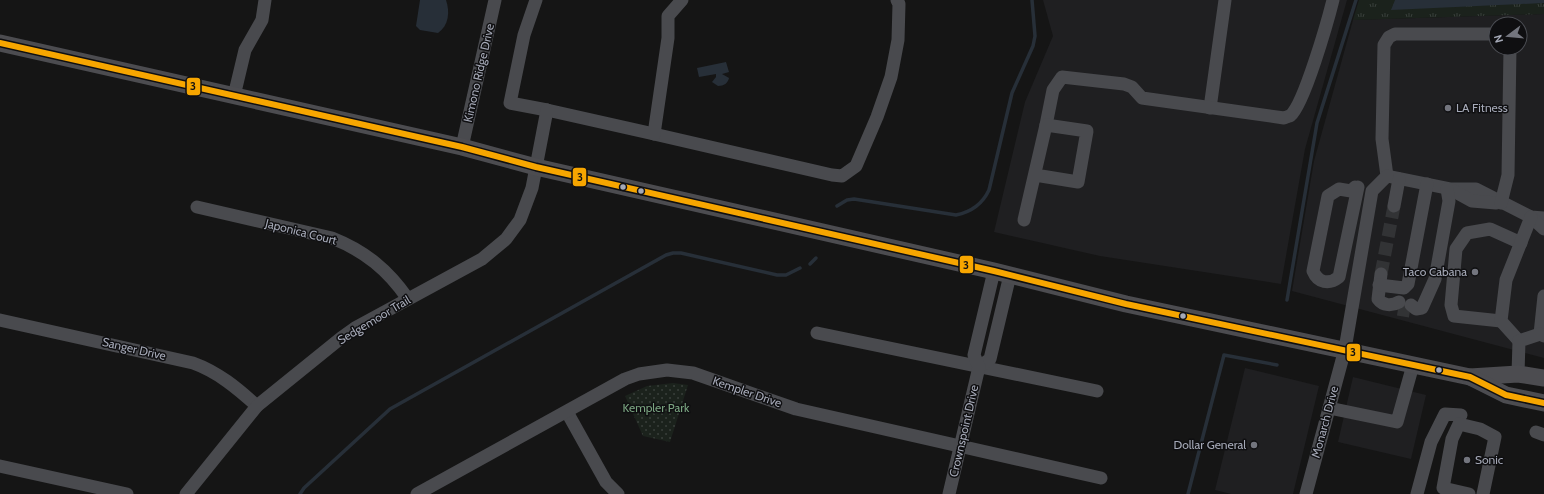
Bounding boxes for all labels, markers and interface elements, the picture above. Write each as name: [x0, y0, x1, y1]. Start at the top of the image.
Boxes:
north arrow: [1488, 16, 1528, 56]
street label: Kimono Ridge Drive: [460, 22, 497, 124]
text: N: [1491, 33, 1506, 44]
line badge: 3: [186, 77, 201, 96]
text: 3: [190, 79, 196, 93]
place label: LA Fitness: [1456, 100, 1508, 115]
marker: LA Fitness: [1443, 103, 1453, 113]
line badge: 3: [572, 167, 587, 187]
text: 3: [577, 170, 583, 184]
unlabelled marker: [618, 182, 628, 192]
unlabelled marker: [636, 186, 646, 196]
street label: Japonica Court: [263, 215, 338, 248]
line badge: 3: [959, 255, 974, 274]
text: 3: [963, 258, 969, 272]
place label: Taco Cabana: [1403, 264, 1467, 279]
marker: Taco Cabana: [1470, 267, 1480, 277]
street label: Sedgemoor Trail: [335, 292, 413, 347]
unlabelled marker: [1178, 311, 1188, 321]
street label: Sanger Drive: [101, 334, 167, 363]
line badge: 3: [1346, 343, 1361, 362]
text: 3: [1350, 345, 1356, 359]
unlabelled marker: [1434, 365, 1444, 375]
street label: Kempler Drive: [711, 373, 784, 410]
street label: Crownspoint Drive: [946, 383, 981, 478]
street label: Monarch Drive: [1308, 384, 1341, 459]
park label: Kempler Park: [623, 400, 690, 415]
place label: Dollar General: [1174, 437, 1246, 452]
marker: Dollar General: [1249, 440, 1259, 450]
place label: Sonic: [1475, 452, 1504, 467]
marker: Sonic: [1462, 455, 1472, 465]

